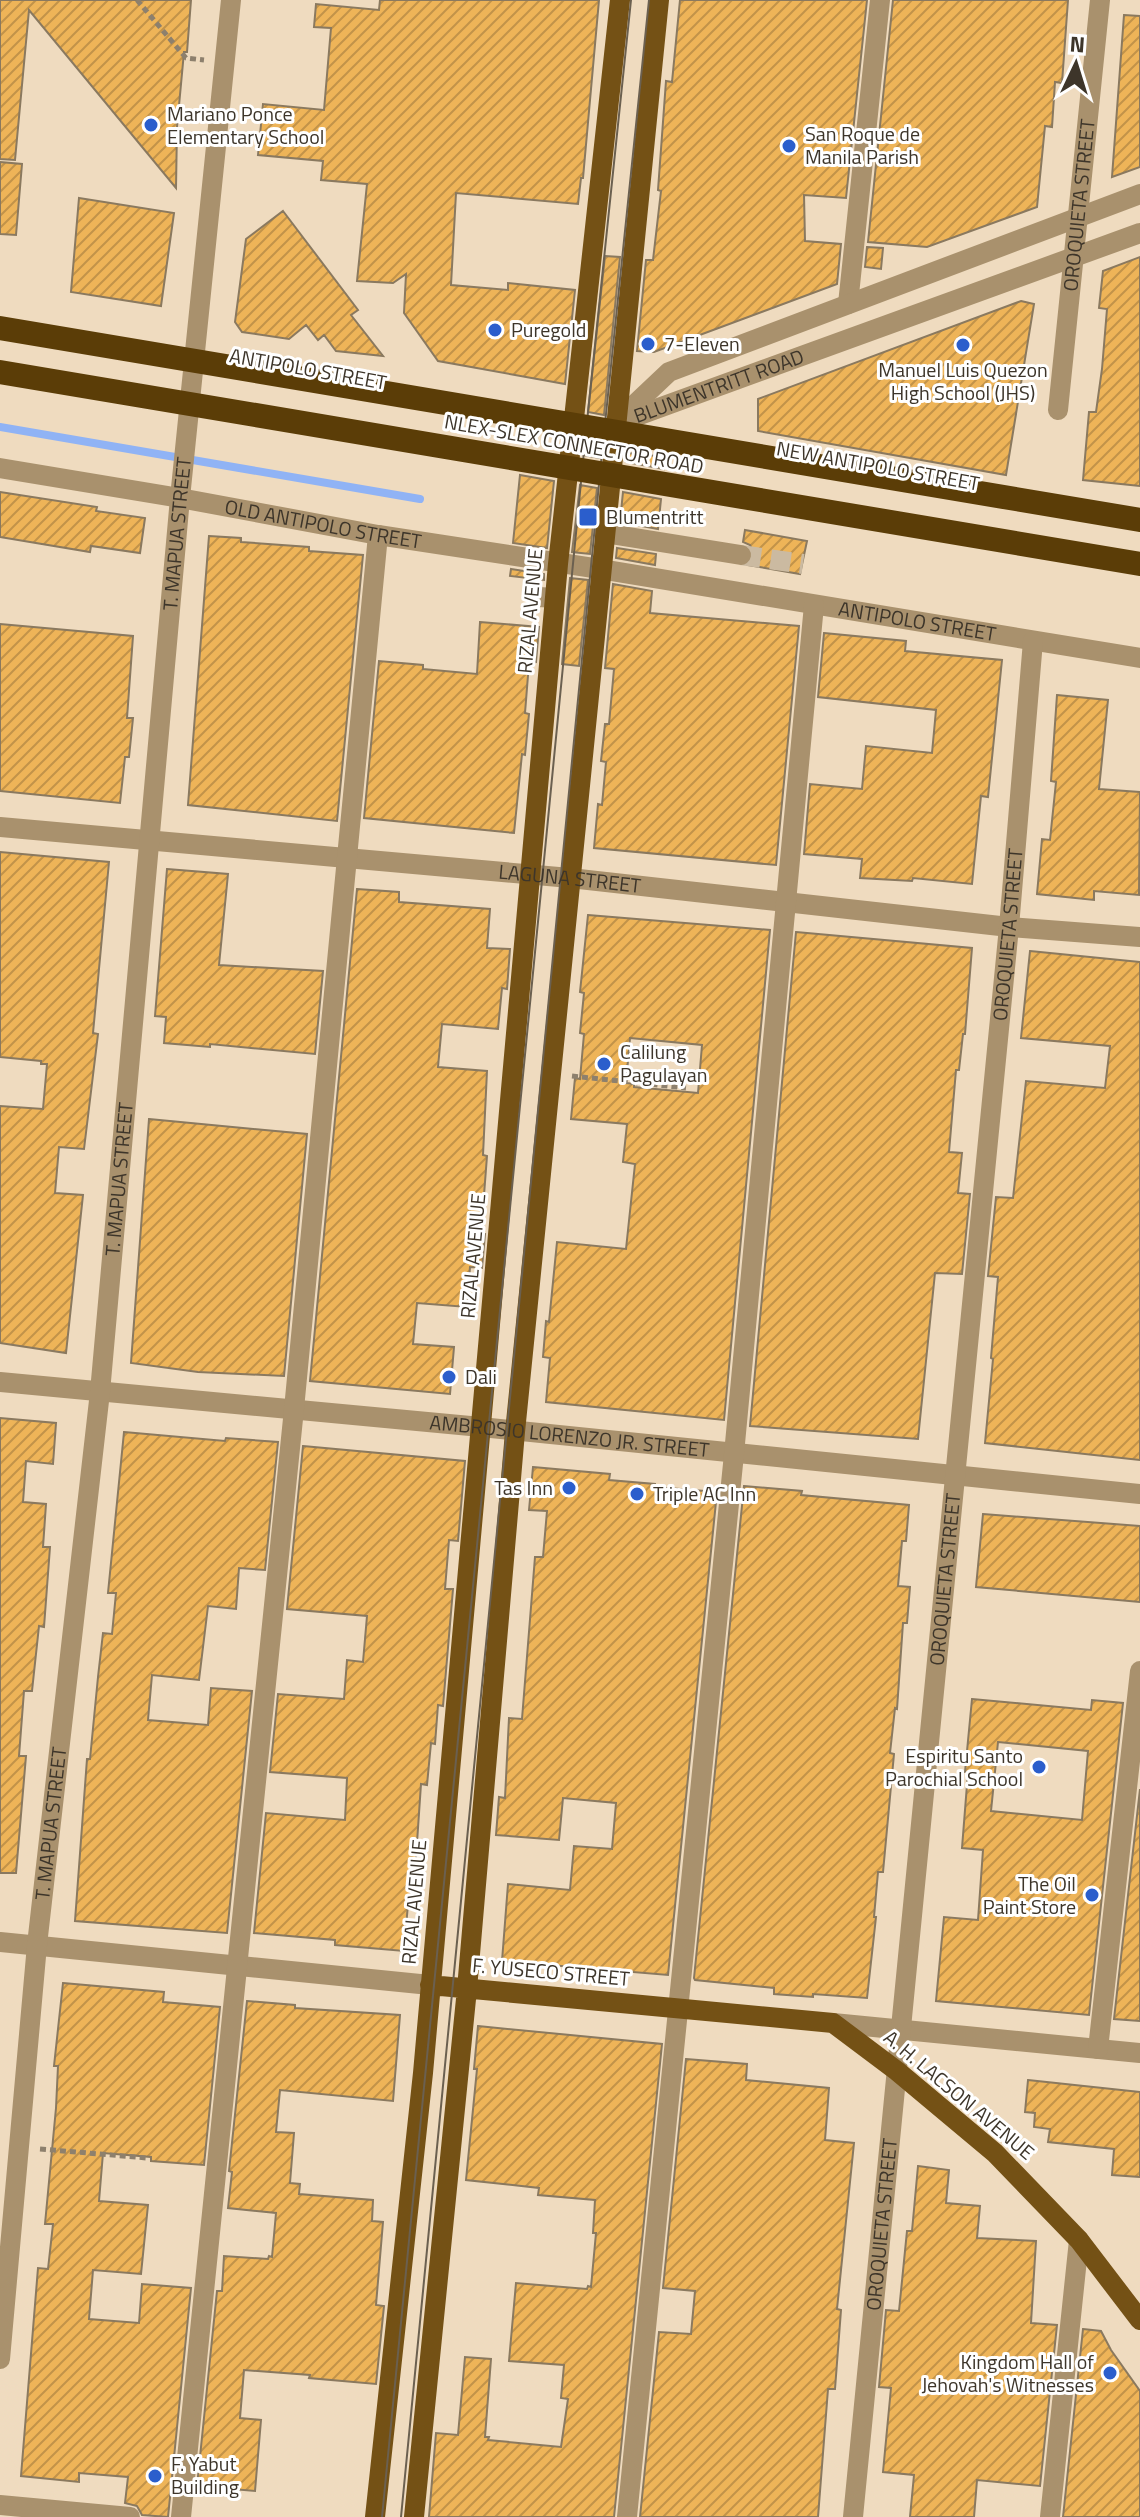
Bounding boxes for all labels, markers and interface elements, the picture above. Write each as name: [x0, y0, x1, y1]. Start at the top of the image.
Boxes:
north arrow: [1036, 24, 1116, 104]
text: N: [1069, 27, 1086, 62]
place label: Mariano Ponce Elementary School: [167, 98, 324, 152]
marker: Mariano Ponce Elementary School: [142, 116, 160, 134]
street label: OROQUIETA STREET: [1054, 117, 1103, 293]
place label: San Roque de Manila Parish: [805, 118, 920, 172]
marker: San Roque de Manila Parish: [780, 137, 798, 155]
place label: Puregold: [511, 314, 586, 345]
marker: Puregold: [486, 321, 504, 339]
place label: 7-Eleven: [664, 328, 740, 359]
marker: 7-Eleven: [639, 335, 657, 353]
marker: Manuel Luis Quezon High School (JHS): [954, 336, 972, 354]
street label: ANTIPOLO STREET: [227, 339, 390, 398]
street label: BLUMENTRITT ROAD: [629, 340, 808, 431]
place label: Manuel Luis Quezon High School (JHS): [878, 354, 1048, 408]
street label: NLEX-SLEX CONNECTOR ROAD: [442, 405, 706, 482]
street label: NEW ANTIPOLO STREET: [774, 432, 983, 499]
street label: T. MAPUA STREET: [154, 455, 199, 612]
street label: OLD ANTIPOLO STREET: [222, 491, 424, 557]
place label: Blumentritt: [606, 501, 703, 532]
marker: Blumentritt: [577, 506, 599, 528]
street label: RIZAL AVENUE: [509, 547, 550, 675]
street label: ANTIPOLO STREET: [836, 593, 999, 649]
street label: OROQUIETA STREET: [984, 847, 1031, 1022]
street label: LAGUNA STREET: [497, 856, 643, 901]
place label: Calilung Pagulayan: [620, 1036, 707, 1090]
marker: Calilung Pagulayan: [595, 1055, 613, 1073]
street label: T. MAPUA STREET: [96, 1100, 141, 1257]
street label: RIZAL AVENUE: [452, 1192, 493, 1320]
place label: Dali: [465, 1361, 497, 1392]
marker: Dali: [440, 1368, 458, 1386]
street label: AMBROSIO LORENZO JR. STREET: [428, 1406, 711, 1465]
place label: Tas Inn: [494, 1472, 553, 1503]
place label: Triple AC Inn: [653, 1478, 756, 1509]
marker: Tas Inn: [560, 1479, 578, 1497]
marker: Triple AC Inn: [628, 1485, 646, 1503]
street label: OROQUIETA STREET: [921, 1491, 968, 1667]
place label: Espiritu Santo Parochial School: [885, 1740, 1023, 1794]
street label: T. MAPUA STREET: [26, 1745, 75, 1902]
marker: Espiritu Santo Parochial School: [1030, 1758, 1048, 1776]
street label: RIZAL AVENUE: [393, 1838, 434, 1966]
place label: The Oil Paint Store: [983, 1868, 1076, 1922]
marker: The Oil Paint Store: [1083, 1886, 1101, 1904]
street label: F. YUSECO STREET: [471, 1949, 631, 1994]
street label: A. H. LACSON AVENUE: [877, 2022, 1041, 2167]
street label: OROQUIETA STREET: [857, 2136, 905, 2312]
place label: Kingdom Hall of Jehovah's Witnesses: [921, 2346, 1094, 2400]
marker: Kingdom Hall of Jehovah's Witnesses: [1101, 2364, 1119, 2382]
place label: F. Yabut Building: [171, 2448, 239, 2502]
marker: F. Yabut Building: [146, 2467, 164, 2485]

